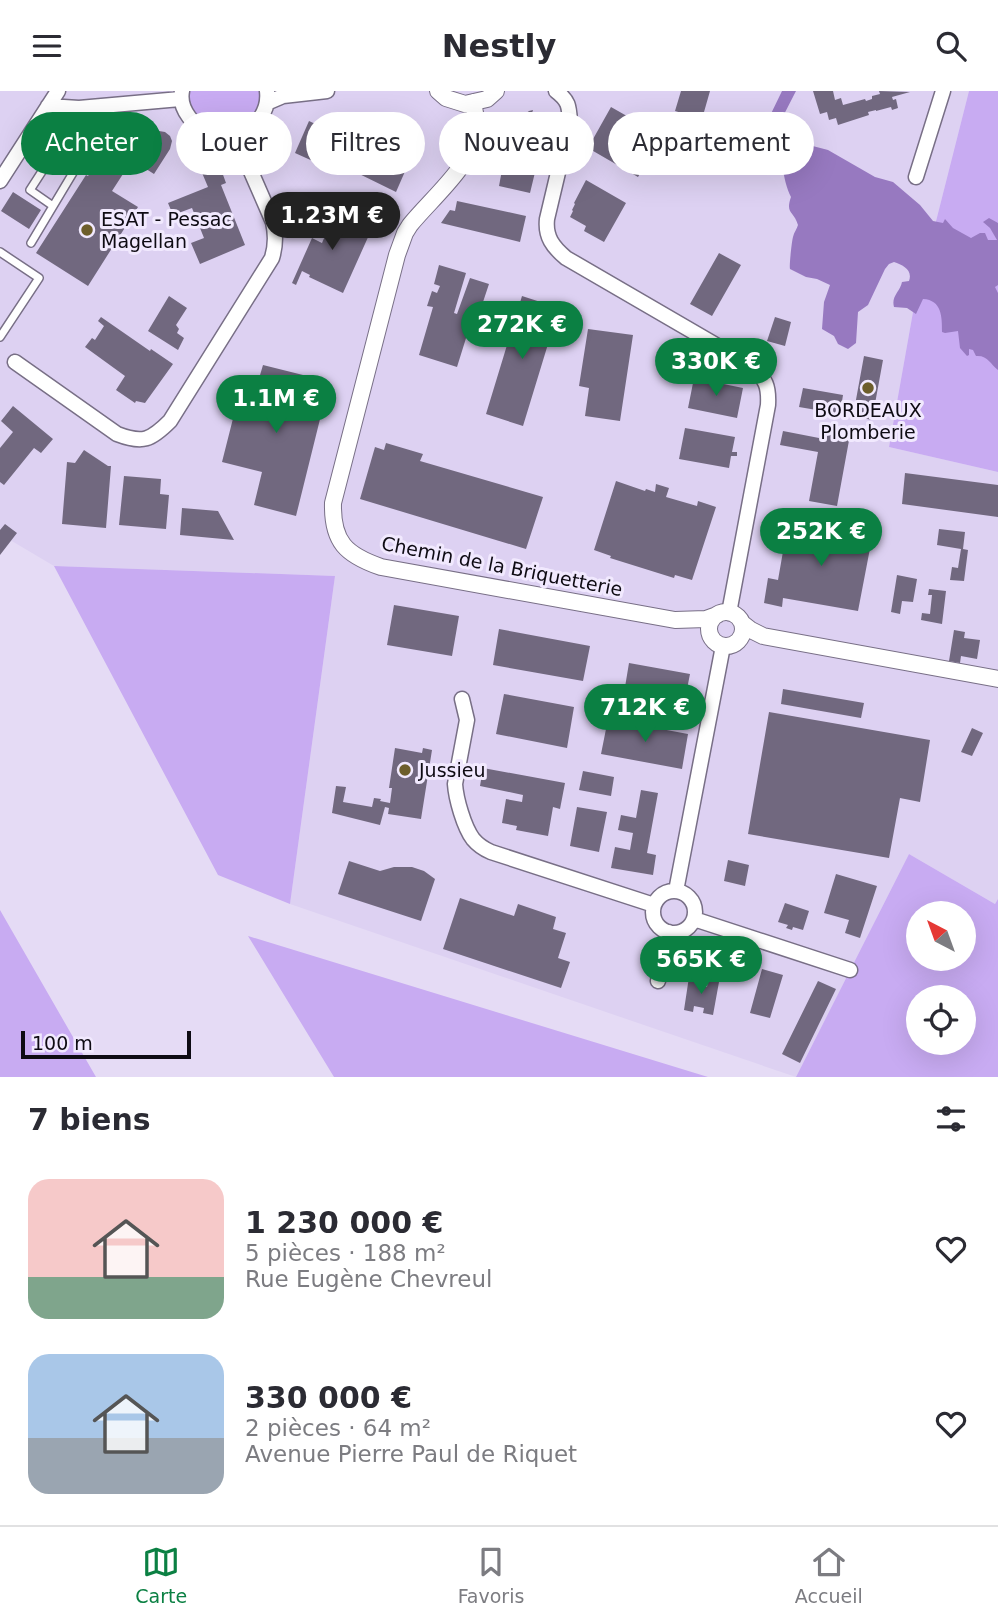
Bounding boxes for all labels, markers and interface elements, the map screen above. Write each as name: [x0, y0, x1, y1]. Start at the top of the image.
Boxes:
icon: menu: [28, 27, 66, 65]
text: Nestly: [442, 27, 556, 65]
icon: search: [932, 27, 970, 65]
chip: Acheter: [21, 112, 162, 175]
chip: Louer: [176, 112, 292, 175]
chip: Filtres: [306, 112, 425, 175]
chip: Nouveau: [439, 112, 594, 175]
chip: Appartement: [608, 112, 814, 175]
pin: 1.23M €: [267, 193, 397, 252]
text: 1.23M €: [280, 202, 384, 228]
place label: ESAT - Pessac Magellan: [101, 208, 232, 252]
marker: ESAT - Pessac Magellan: [79, 222, 95, 238]
pin: 272K €: [465, 301, 579, 361]
text: 272K €: [477, 311, 567, 337]
pin: 330K €: [659, 338, 773, 398]
text: 330K €: [671, 348, 761, 374]
pin: 1.1M €: [219, 375, 333, 435]
marker: BORDEAUX Plomberie: [860, 380, 876, 396]
text: 1.1M €: [232, 385, 320, 411]
place label: BORDEAUX Plomberie: [814, 399, 922, 443]
pin: 252K €: [764, 509, 878, 568]
text: 252K €: [776, 518, 866, 544]
street label: Chemin de la Briquetterie: [380, 532, 624, 600]
pin: 712K €: [588, 685, 702, 744]
text: 712K €: [600, 694, 690, 720]
place label: Jussieu: [418, 759, 485, 781]
marker: Jussieu: [397, 762, 413, 778]
north arrow: [906, 901, 976, 971]
map controls: [906, 901, 976, 1055]
pin: 565K €: [644, 937, 758, 996]
text: 565K €: [656, 946, 746, 972]
button: locate: [906, 985, 976, 1055]
scale bar: [21, 1028, 191, 1060]
text: 100 m: [32, 1032, 93, 1054]
icon: filters: [932, 1100, 970, 1138]
text: 7 biens: [28, 1102, 151, 1137]
text: 1 230 000 €: [245, 1205, 443, 1240]
icon: home: [84, 1207, 168, 1291]
icon: heart: [932, 1230, 970, 1268]
text: 5 pièces · 188 m²: [245, 1240, 446, 1266]
text: Rue Eugène Chevreul: [245, 1266, 492, 1292]
text: 330 000 €: [245, 1380, 412, 1415]
icon: home: [84, 1382, 168, 1466]
icon: heart: [932, 1405, 970, 1443]
text: 2 pièces · 64 m²: [245, 1415, 431, 1441]
text: Avenue Pierre Paul de Riquet: [245, 1441, 577, 1467]
tab: Carte: [135, 1543, 187, 1607]
tab: Favoris: [458, 1543, 524, 1607]
tab: Accueil: [795, 1543, 863, 1607]

